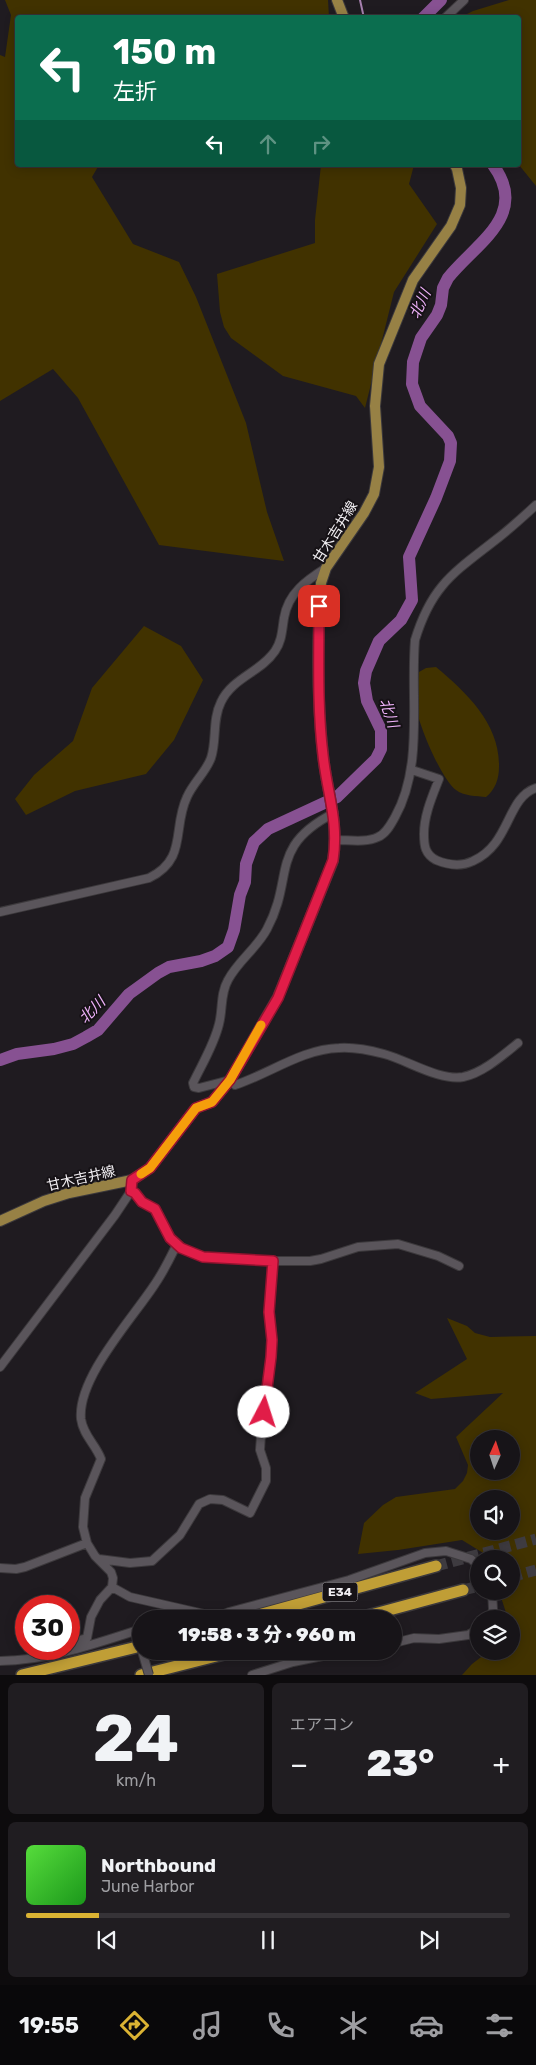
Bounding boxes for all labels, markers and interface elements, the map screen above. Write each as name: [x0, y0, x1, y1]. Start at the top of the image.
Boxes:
text: 150 m: [113, 31, 216, 73]
icon: left: [30, 35, 95, 100]
text: 左折: [113, 78, 157, 105]
icon: left: [201, 130, 229, 158]
icon: ahead: [254, 130, 282, 158]
icon: right: [307, 130, 335, 158]
water label: 北川: [406, 285, 435, 321]
street label: 甘木吉井線: [310, 498, 361, 566]
pin: [298, 585, 340, 627]
icon: arrive: [305, 592, 333, 620]
water label: 北川: [376, 696, 403, 732]
water label: 北川: [75, 992, 110, 1027]
street label: 甘木吉井線: [45, 1162, 117, 1195]
position arrow: [237, 1385, 289, 1437]
north arrow: [470, 1430, 520, 1480]
map controls: [470, 1430, 520, 1660]
button: sound: [470, 1490, 520, 1540]
button: search: [470, 1550, 520, 1600]
road number: E34: [322, 1582, 358, 1601]
speed limit sign: 30: [15, 1595, 80, 1660]
button: layers: [470, 1610, 520, 1660]
text: 19:58 · 3 分 · 960 m: [178, 1623, 356, 1646]
text: 24: [93, 1700, 179, 1777]
text: エアコン: [290, 1715, 354, 1734]
text: 23°: [367, 1740, 434, 1786]
text: −: [290, 1748, 308, 1781]
text: +: [493, 1748, 510, 1781]
text: km/h: [116, 1771, 156, 1790]
text: Northbound: [101, 1854, 216, 1877]
text: June Harbor: [101, 1877, 194, 1896]
icon: previous: [93, 1926, 121, 1954]
icon: pause: [254, 1926, 282, 1954]
icon: next: [415, 1926, 443, 1954]
icon: directions: [117, 2008, 152, 2043]
icon: music: [190, 2008, 225, 2043]
icon: phone: [263, 2008, 298, 2043]
icon: climate: [336, 2008, 371, 2043]
icon: car: [409, 2008, 444, 2043]
icon: filters: [482, 2008, 517, 2043]
text: 19:55: [19, 2012, 79, 2039]

